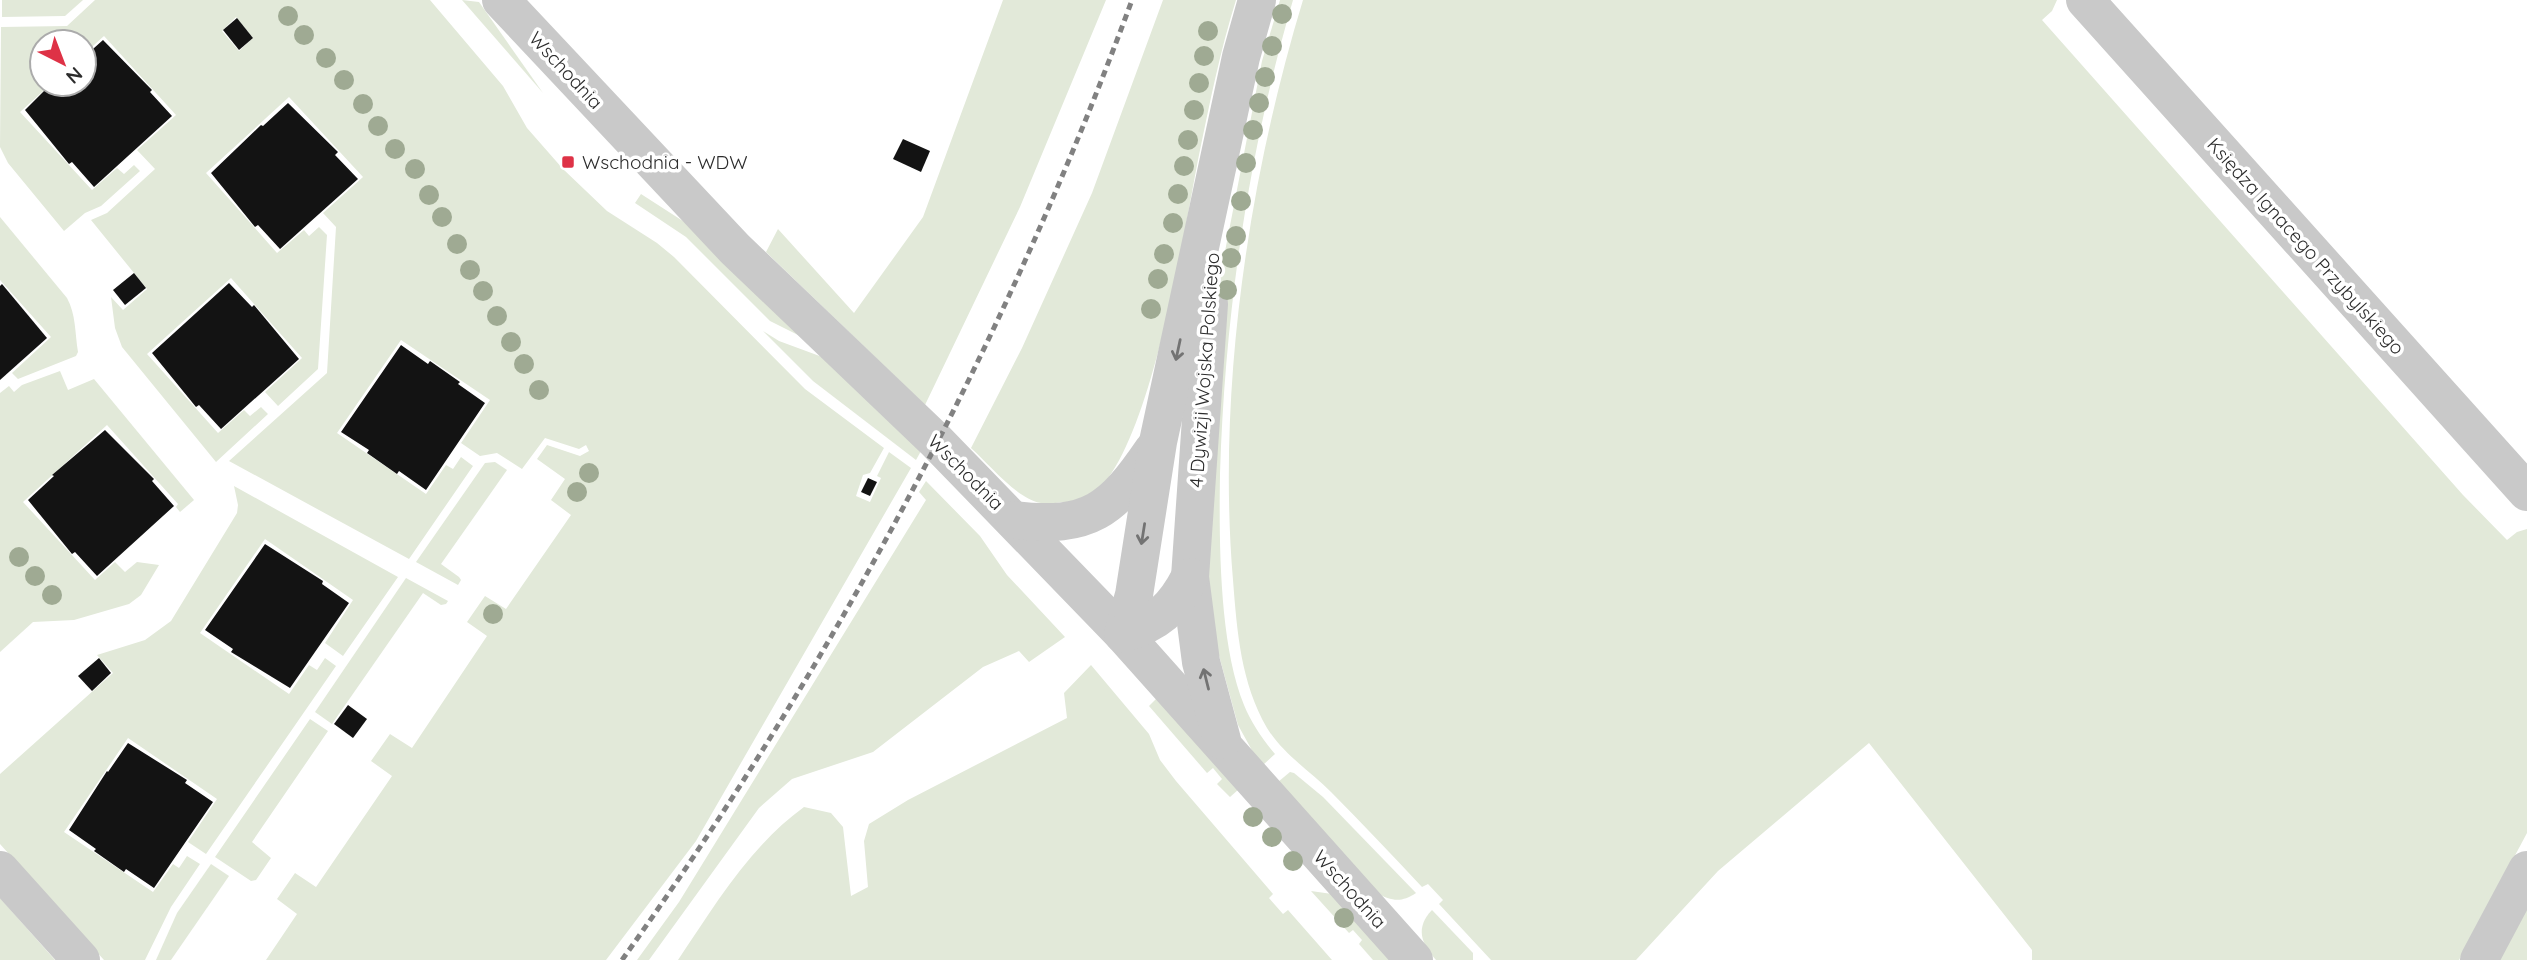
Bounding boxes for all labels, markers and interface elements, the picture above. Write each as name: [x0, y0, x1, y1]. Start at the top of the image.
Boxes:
street label: Wschodnia: [524, 26, 608, 114]
north arrow: [28, 28, 98, 98]
text: N: [61, 62, 88, 89]
street label: Księdza Ignacego Przybylskiego: [2202, 133, 2410, 359]
place label: Wschodnia - WDW: [582, 150, 748, 174]
marker: Wschodnia - WDW: [560, 154, 576, 170]
street label: 4 Dywizji Wojska Polskiego: [1184, 252, 1224, 488]
one-way arrow: [1171, 338, 1185, 361]
street label: Wschodnia: [923, 429, 1009, 515]
one-way arrow: [1137, 522, 1150, 545]
one-way arrow: [1199, 669, 1212, 691]
street label: Wschodnia: [1308, 845, 1392, 933]

